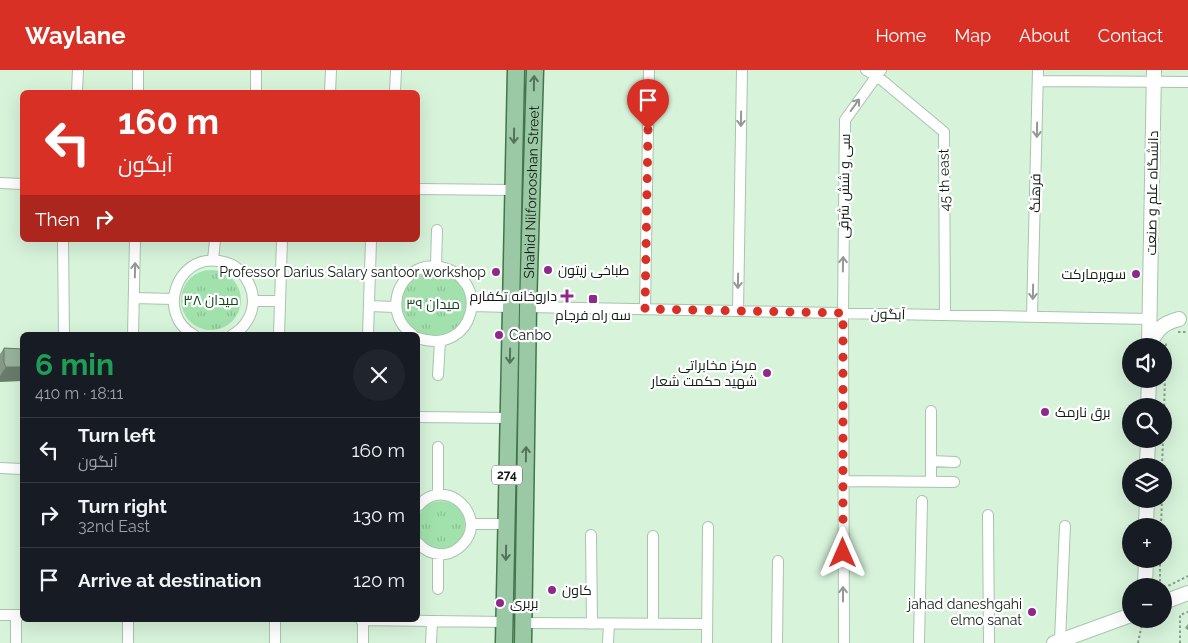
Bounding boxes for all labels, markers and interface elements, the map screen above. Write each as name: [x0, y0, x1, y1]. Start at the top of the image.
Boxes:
text: Waylane: [25, 21, 126, 50]
text: Home: [875, 25, 926, 46]
text: Map: [954, 25, 991, 46]
text: About: [1019, 25, 1070, 46]
text: Contact: [1098, 25, 1163, 46]
one-way arrow: [529, 76, 539, 92]
pin: [627, 79, 669, 130]
icon: arrive: [634, 86, 662, 114]
one-way arrow: [850, 99, 861, 112]
text: 160 m: [118, 101, 219, 142]
street label: Shahid Nilforooshan Street: [521, 105, 542, 279]
icon: left: [35, 110, 100, 175]
one-way arrow: [736, 110, 746, 126]
one-way arrow: [1032, 121, 1041, 137]
one-way arrow: [510, 128, 519, 144]
street label: دانشگاه علم و صنعت: [1143, 131, 1163, 255]
street label: سی و شش شرقی: [835, 133, 853, 239]
street label: 45 th east: [935, 148, 953, 211]
text: آبگون: [118, 151, 173, 177]
street label: فرهنگ: [1027, 173, 1043, 213]
icon: right: [90, 205, 118, 233]
text: Then: [35, 208, 80, 230]
one-way arrow: [838, 257, 848, 273]
one-way arrow: [130, 262, 139, 278]
place label: طباخی زیتون: [558, 262, 629, 278]
place label: Professor Darius Salary santoor workshop: [219, 264, 486, 280]
marker: طباخی زیتون: [542, 264, 554, 276]
marker: Professor Darius Salary santoor workshop: [490, 266, 502, 278]
place label: سوپرمارکت: [1061, 266, 1126, 284]
marker: سوپرمارکت: [1130, 268, 1142, 280]
one-way arrow: [733, 272, 743, 289]
one-way arrow: [1028, 284, 1037, 300]
place label: داروخانه تکفارم: [469, 288, 557, 306]
marker: داروخانه تکفارم: [561, 290, 573, 302]
park label: میدان ۳۸: [183, 292, 239, 308]
marker: سه راه فرجام: [587, 293, 599, 305]
park label: میدان ۳۹: [406, 296, 460, 312]
street label: آبگون: [870, 306, 906, 322]
place label: سه راه فرجام: [555, 307, 631, 325]
place label: Canbo: [509, 327, 551, 343]
marker: Canbo: [493, 329, 505, 341]
map controls: [1122, 338, 1172, 628]
button: sound: [1122, 338, 1172, 388]
text: 6 min: [35, 347, 114, 382]
one-way arrow: [505, 348, 515, 364]
button: close: [353, 349, 405, 401]
place label: مرکز مخابراتی شهید حکمت شعار: [650, 357, 757, 389]
marker: مرکز مخابراتی شهید حکمت شعار: [761, 367, 773, 379]
text: 410 m · 18:11: [35, 384, 123, 403]
button: search: [1122, 398, 1172, 448]
place label: برق نارمک: [1055, 404, 1111, 421]
marker: برق نارمک: [1039, 406, 1051, 418]
text: Turn left: [78, 424, 155, 446]
icon: left: [35, 436, 63, 464]
text: 160 m: [351, 439, 405, 461]
one-way arrow: [521, 447, 531, 463]
text: آبگون: [78, 452, 118, 471]
button: layers: [1122, 458, 1172, 508]
road number: 274: [492, 466, 522, 484]
text: Turn right: [78, 495, 167, 517]
icon: right: [35, 501, 63, 529]
text: 130 m: [353, 504, 405, 526]
text: 32nd East: [78, 517, 150, 536]
button: +: [1122, 518, 1172, 568]
position arrow: [816, 526, 868, 578]
one-way arrow: [501, 545, 510, 561]
icon: arrive: [35, 566, 63, 594]
text: Arrive at destination: [78, 569, 262, 591]
text: 120 m: [353, 569, 405, 591]
button: −: [1122, 578, 1172, 628]
place label: کاون: [562, 582, 592, 598]
marker: کاون: [546, 584, 558, 596]
one-way arrow: [838, 587, 848, 603]
place label: بربری: [510, 595, 538, 611]
place label: jahad daneshgahi elmo sanat: [906, 596, 1022, 628]
marker: بربری: [494, 597, 506, 609]
marker: jahad daneshgahi elmo sanat: [1026, 606, 1038, 618]

